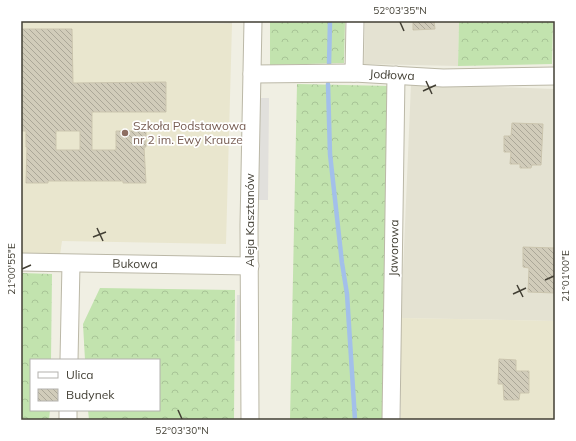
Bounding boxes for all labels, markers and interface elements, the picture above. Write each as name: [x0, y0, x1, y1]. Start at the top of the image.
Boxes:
text: 52°03'35"N: [373, 4, 427, 17]
street label: Jodłowa: [369, 66, 415, 83]
place label: Szkoła Podstawowa nr 2 im. Ewy Krauze: [133, 118, 246, 147]
marker: Szkoła Podstawowa nr 2 im. Ewy Krauze: [120, 128, 130, 138]
street label: Aleja Kasztanów: [242, 172, 257, 267]
street label: Jaworowa: [386, 219, 401, 277]
text: 21°00'55"E: [5, 243, 18, 295]
text: 21°01'00"E: [559, 250, 572, 302]
street label: Bukowa: [112, 256, 158, 271]
legend: [30, 359, 160, 411]
text: Ulica: [66, 367, 94, 382]
text: Budynek: [66, 387, 115, 402]
text: 52°03'30"N: [155, 424, 209, 437]

